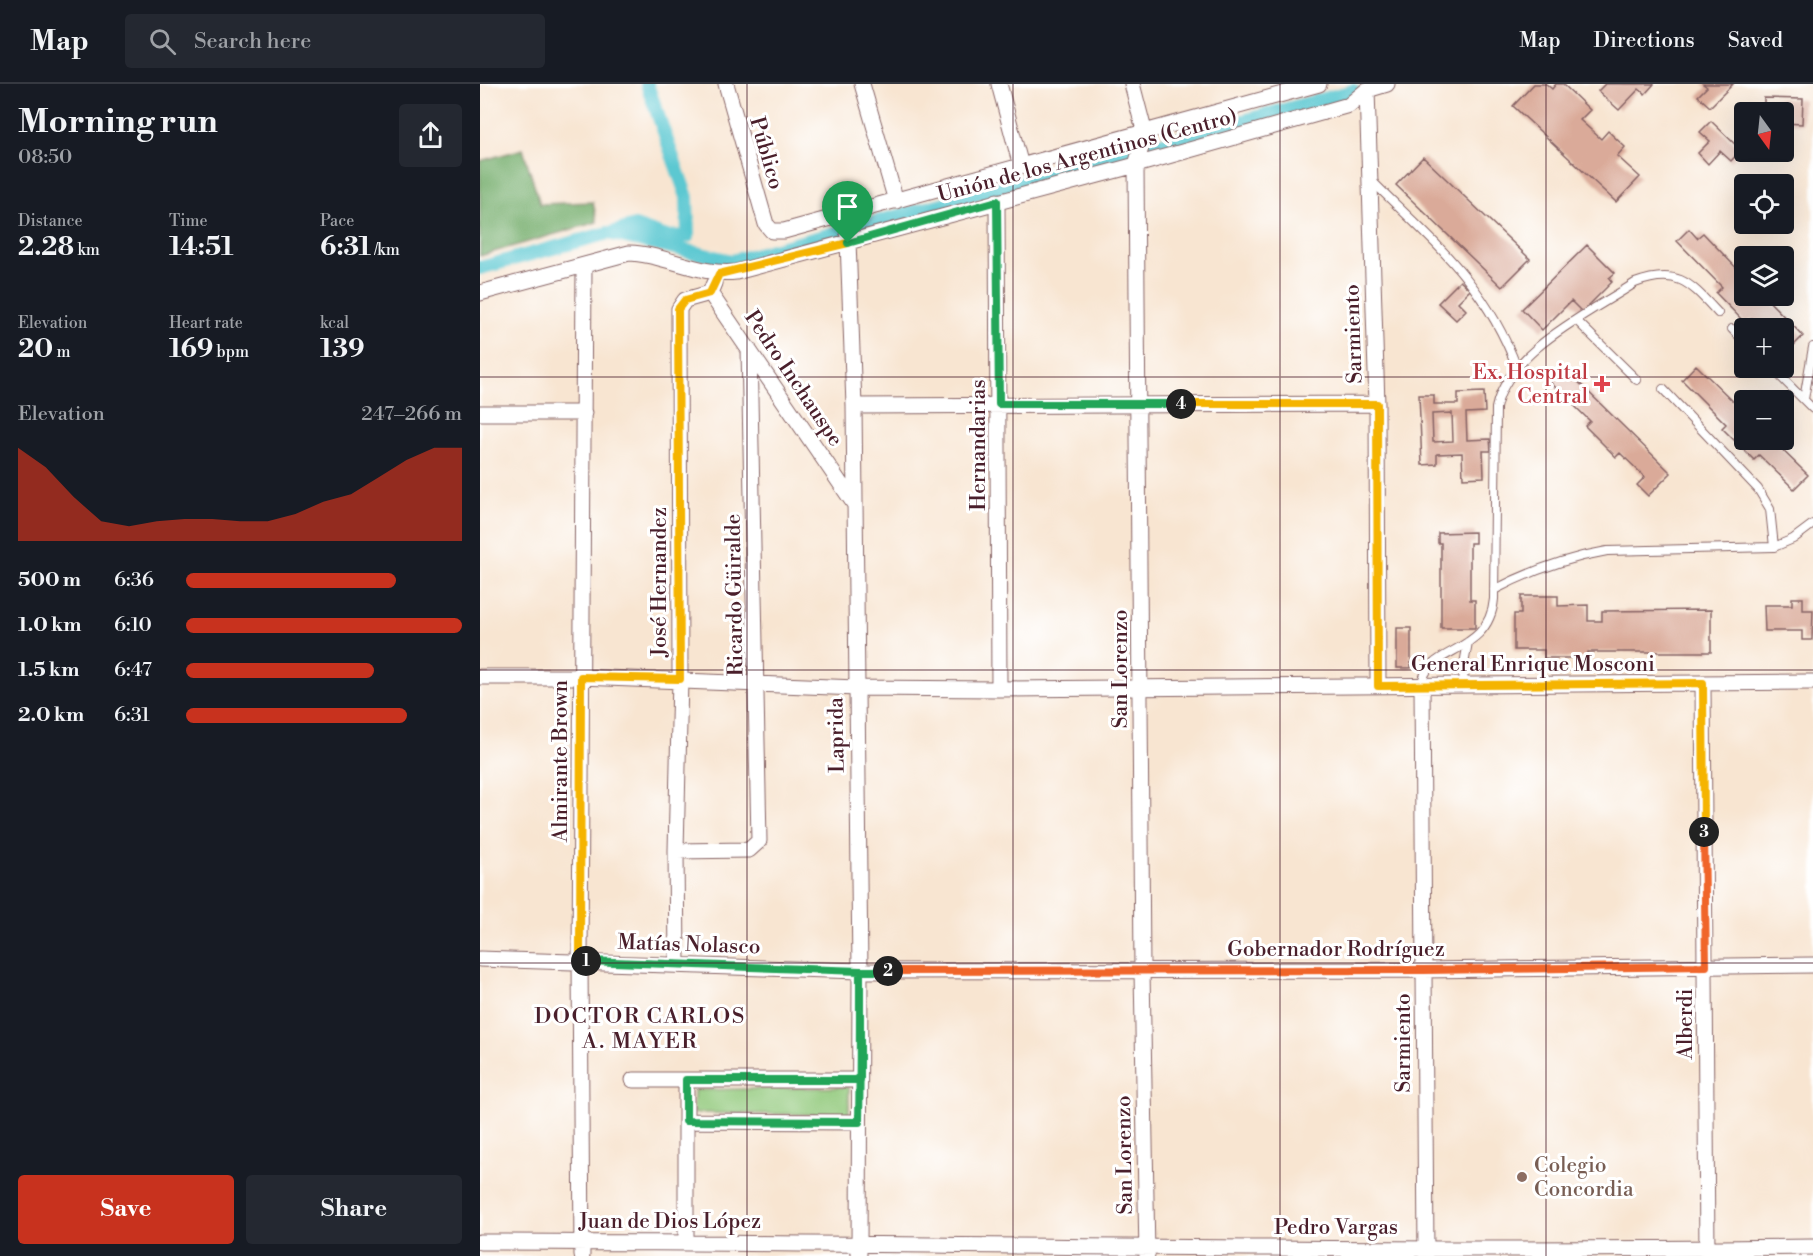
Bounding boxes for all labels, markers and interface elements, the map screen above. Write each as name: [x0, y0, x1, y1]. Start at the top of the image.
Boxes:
search box: [125, 14, 545, 68]
text: Map: [30, 24, 89, 59]
icon: search: [146, 25, 179, 58]
text: Search here: [194, 28, 311, 55]
text: Map: [1519, 28, 1561, 54]
text: Directions: [1594, 28, 1695, 54]
text: Saved: [1728, 28, 1783, 54]
text: Morning run: [18, 102, 218, 143]
north arrow: [1734, 102, 1794, 162]
map controls: [1734, 102, 1794, 450]
street label: Unión de los Argentinos (Centro): [935, 103, 1240, 209]
button: share: [399, 104, 462, 167]
street label: Público: [743, 114, 789, 192]
text: 08:50: [18, 145, 72, 170]
button: locate: [1734, 174, 1794, 234]
pin: [822, 181, 873, 243]
icon: arrive: [831, 190, 864, 223]
text: Distance: [18, 211, 83, 231]
text: Time: [169, 211, 208, 231]
text: Pace: [320, 211, 354, 231]
text: 2.28: [18, 231, 74, 263]
text: 14:51: [169, 231, 233, 263]
text: 6:31: [320, 231, 371, 263]
text: km: [74, 240, 100, 260]
text: /km: [371, 240, 400, 260]
button: layers: [1734, 246, 1794, 306]
street label: Sarmiento: [1339, 284, 1369, 384]
street label: Pedro Inchauspe: [738, 306, 848, 452]
text: Elevation: [18, 313, 87, 333]
text: Heart rate: [169, 313, 243, 333]
text: kcal: [320, 313, 349, 333]
button: +: [1734, 318, 1794, 378]
text: 20: [18, 333, 53, 365]
text: 169: [169, 333, 213, 365]
text: 139: [320, 333, 365, 365]
text: m: [53, 342, 70, 362]
text: bpm: [213, 342, 249, 362]
place label: Ex. Hospital Central: [1473, 360, 1588, 410]
marker: Ex. Hospital Central: [1593, 375, 1611, 393]
street label: Hernandarias: [966, 379, 992, 511]
pin: 4: [1166, 389, 1196, 419]
button: −: [1734, 390, 1794, 450]
text: 4: [1176, 394, 1186, 414]
text: Elevation: [18, 402, 105, 427]
text: 247–266 m: [361, 402, 462, 427]
street label: José Hernandez: [647, 507, 673, 658]
street label: Ricardo Güiralde: [721, 514, 749, 676]
text: 500 m: [18, 568, 81, 593]
text: 6:36: [114, 568, 154, 593]
street label: San Lorenzo: [1108, 609, 1134, 729]
text: 1.0 km: [18, 613, 82, 638]
text: 6:10: [114, 613, 152, 638]
street label: General Enrique Mosconi: [1411, 652, 1655, 678]
text: 1.5 km: [18, 658, 79, 683]
text: 6:47: [114, 658, 152, 683]
street label: Almirante Brown: [548, 679, 574, 843]
street label: Laprida: [823, 697, 851, 773]
text: 2.0 km: [18, 703, 84, 728]
text: 6:31: [114, 703, 150, 728]
pin: 3: [1689, 817, 1719, 847]
text: 3: [1699, 822, 1709, 842]
street label: Matías Nolasco: [617, 930, 761, 960]
street label: Gobernador Rodríguez: [1227, 937, 1445, 963]
pin: 1: [571, 946, 601, 976]
text: 1: [582, 951, 590, 971]
pin: 2: [873, 956, 903, 986]
text: 2: [883, 961, 893, 981]
street label: Alberdi: [1673, 988, 1699, 1060]
street label: Sarmiento: [1391, 993, 1417, 1093]
district label: DOCTOR CARLOS A. MAYER: [534, 1003, 746, 1055]
street label: San Lorenzo: [1111, 1095, 1139, 1215]
place label: Colegio Concordia: [1534, 1153, 1634, 1203]
marker: Colegio Concordia: [1515, 1170, 1529, 1184]
button: Save: [18, 1175, 234, 1244]
button: Share: [246, 1175, 462, 1244]
street label: Juan de Dios López: [578, 1209, 761, 1235]
street label: Pedro Vargas: [1274, 1215, 1398, 1241]

